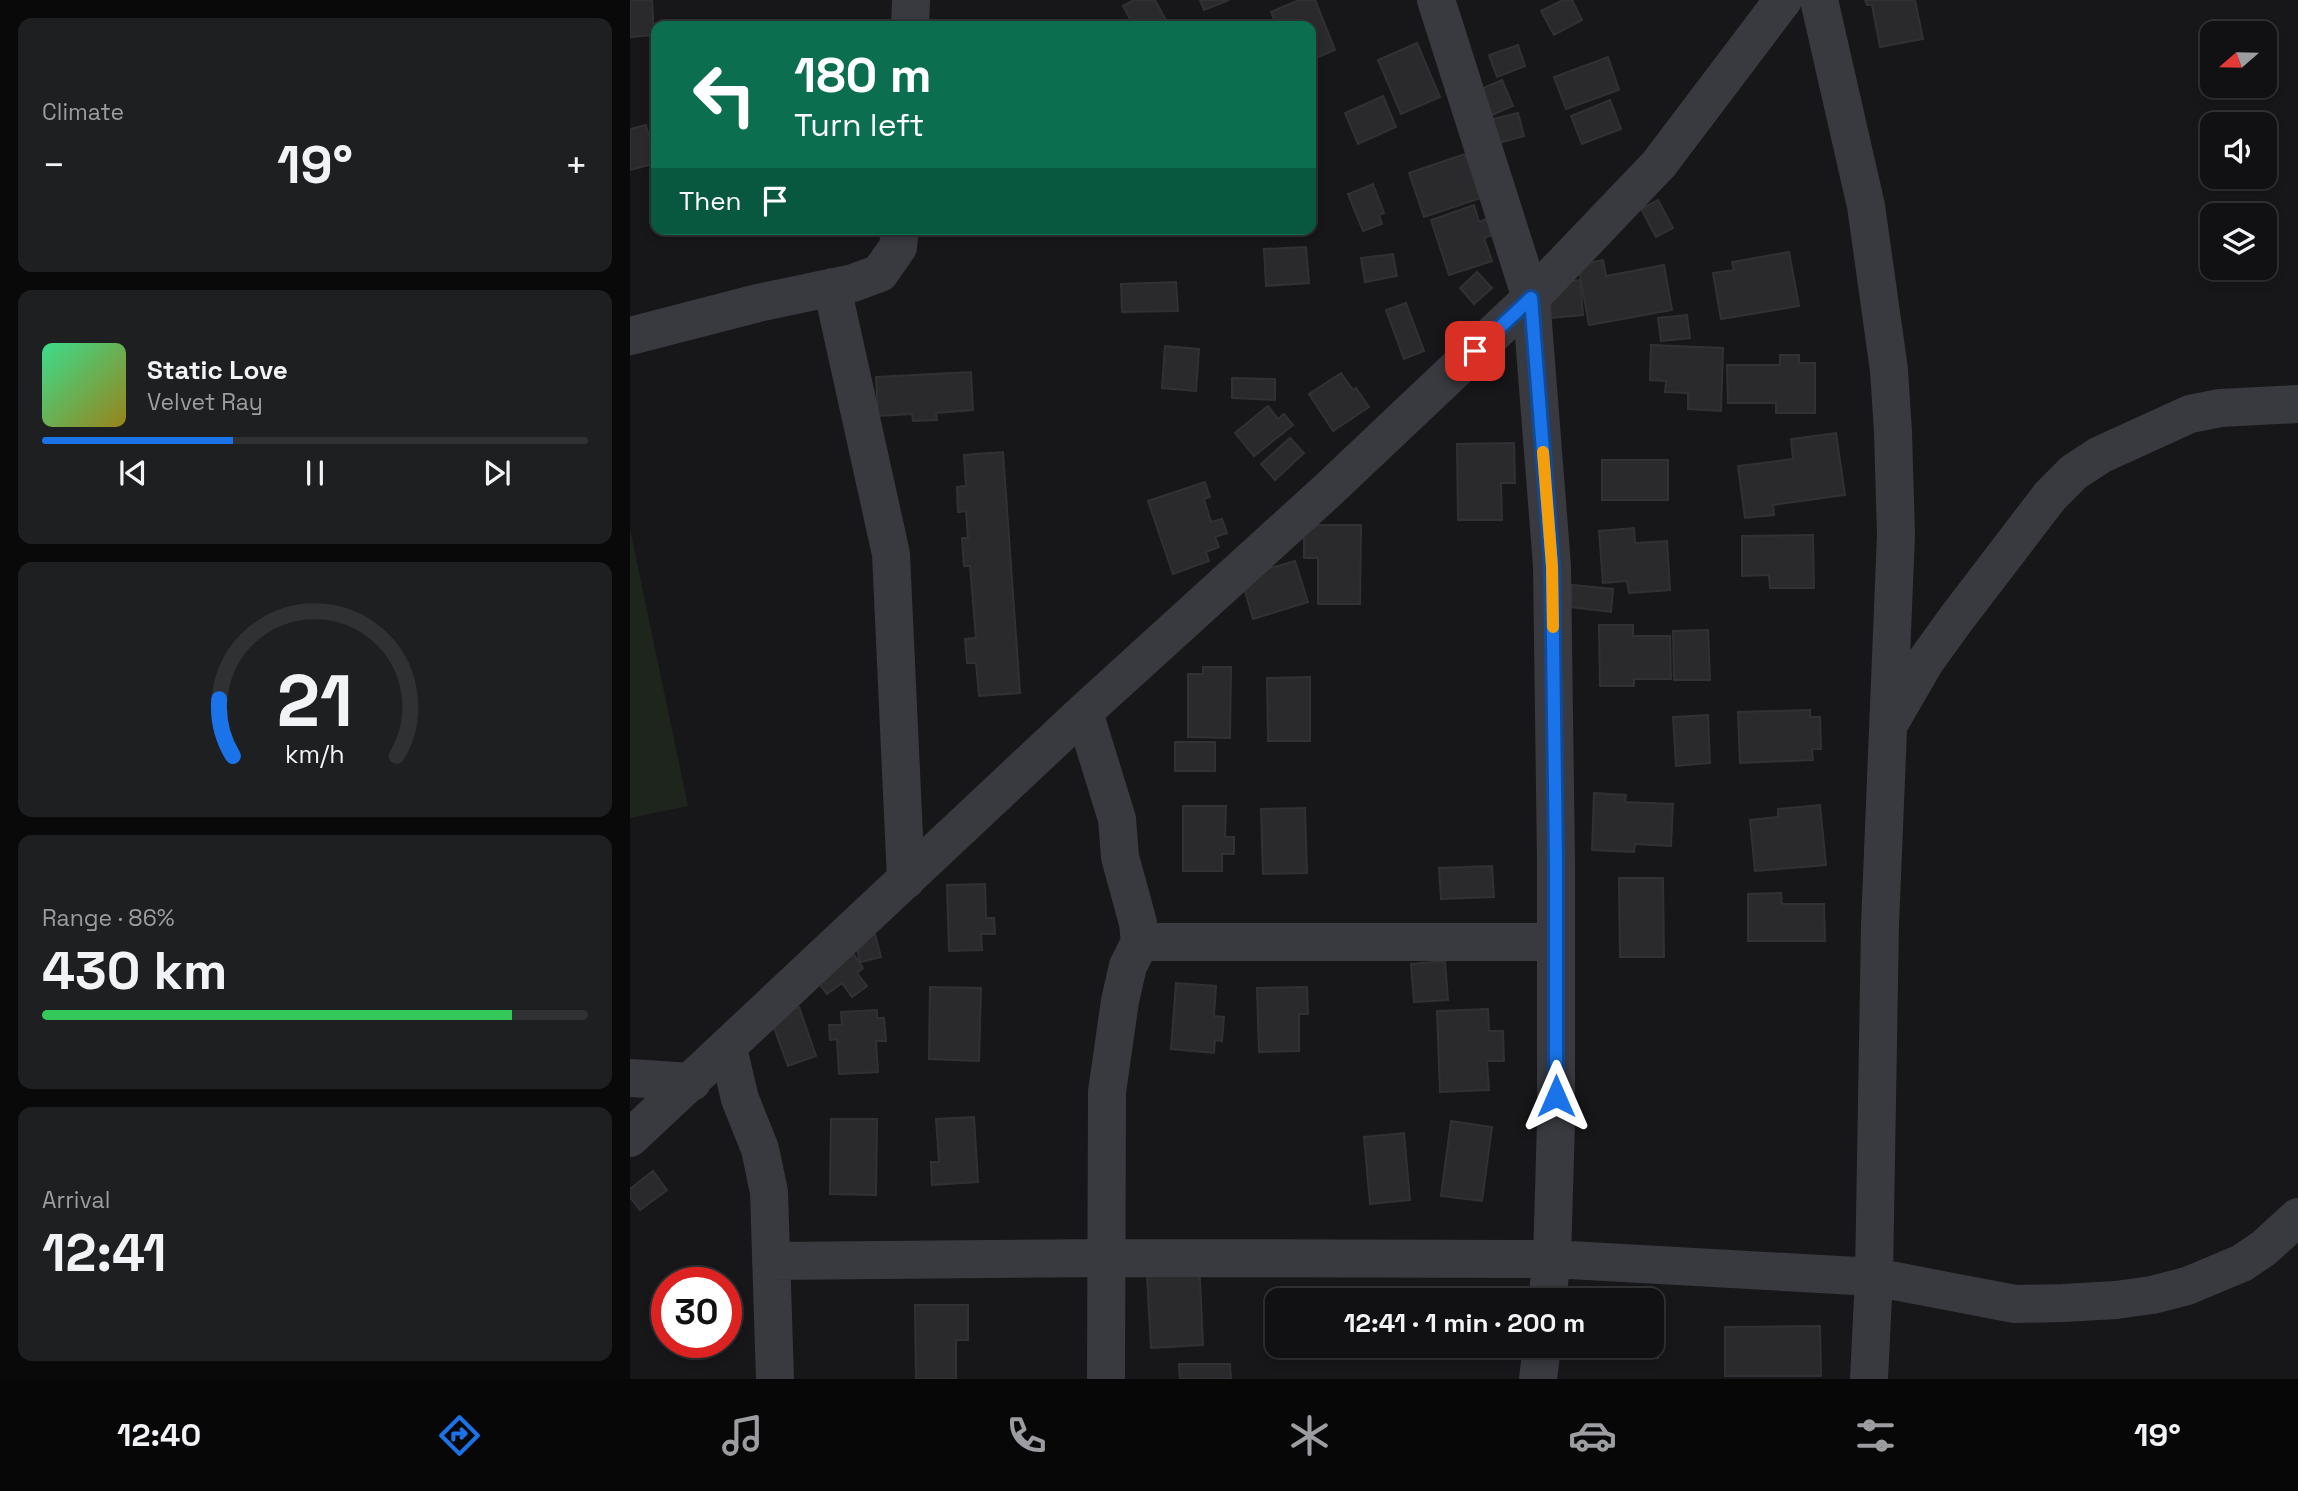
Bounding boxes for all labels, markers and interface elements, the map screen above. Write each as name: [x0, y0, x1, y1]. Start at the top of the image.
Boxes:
north arrow: [2200, 21, 2277, 98]
map controls: [2200, 21, 2277, 280]
text: 180 m: [794, 44, 932, 106]
icon: left: [679, 49, 770, 140]
text: Climate: [42, 97, 124, 127]
text: Turn left: [794, 105, 924, 145]
button: sound: [2200, 112, 2277, 189]
text: 19°: [277, 132, 353, 198]
text: −: [42, 141, 66, 189]
text: +: [564, 141, 588, 189]
icon: arrive: [756, 182, 794, 220]
text: Then: [679, 184, 742, 218]
button: layers: [2200, 203, 2277, 280]
pin: [1445, 321, 1505, 381]
icon: arrive: [1456, 332, 1494, 370]
text: Static Love: [147, 353, 288, 387]
text: Velvet Ray: [147, 387, 263, 417]
icon: previous: [114, 454, 152, 492]
icon: pause: [296, 454, 334, 492]
icon: next: [478, 454, 516, 492]
text: 21: [277, 654, 353, 747]
text: km/h: [285, 737, 345, 769]
text: Range · 86%: [42, 903, 175, 933]
text: 430 km: [42, 938, 227, 1004]
position arrow: [1519, 1059, 1593, 1133]
text: Arrival: [42, 1185, 110, 1215]
text: 12:41: [42, 1220, 167, 1286]
speed limit sign: 30: [651, 1267, 742, 1358]
text: 12:41 · 1 min · 200 m: [1344, 1306, 1585, 1340]
icon: directions: [435, 1411, 484, 1460]
icon: music: [718, 1411, 767, 1460]
icon: phone: [1002, 1411, 1051, 1460]
icon: climate: [1285, 1411, 1334, 1460]
icon: car: [1568, 1411, 1617, 1460]
icon: filters: [1851, 1411, 1900, 1460]
text: 12:40: [117, 1415, 201, 1455]
text: 19°: [2134, 1415, 2181, 1455]

